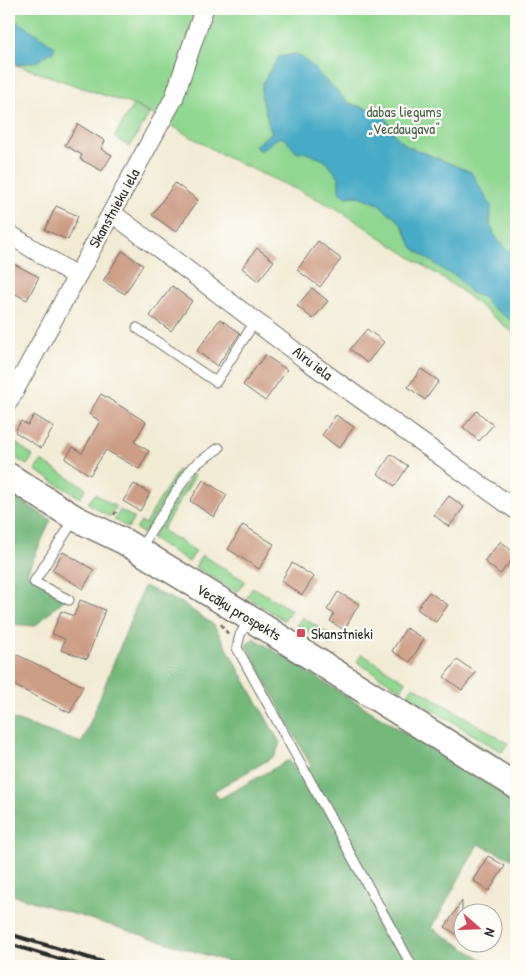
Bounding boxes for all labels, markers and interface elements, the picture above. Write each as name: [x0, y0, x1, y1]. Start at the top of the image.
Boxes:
park label: dabas liegums „Vecdaugava”: [367, 101, 442, 139]
street label: Skanstnieku iela: [84, 164, 144, 251]
street label: Airu iela: [289, 341, 337, 385]
street label: Vecāķu prospekts: [193, 578, 285, 646]
place label: Skanstnieki: [311, 623, 373, 644]
marker: Skanstnieki: [295, 627, 307, 639]
north arrow: [452, 902, 502, 952]
text: N: [480, 926, 501, 940]

